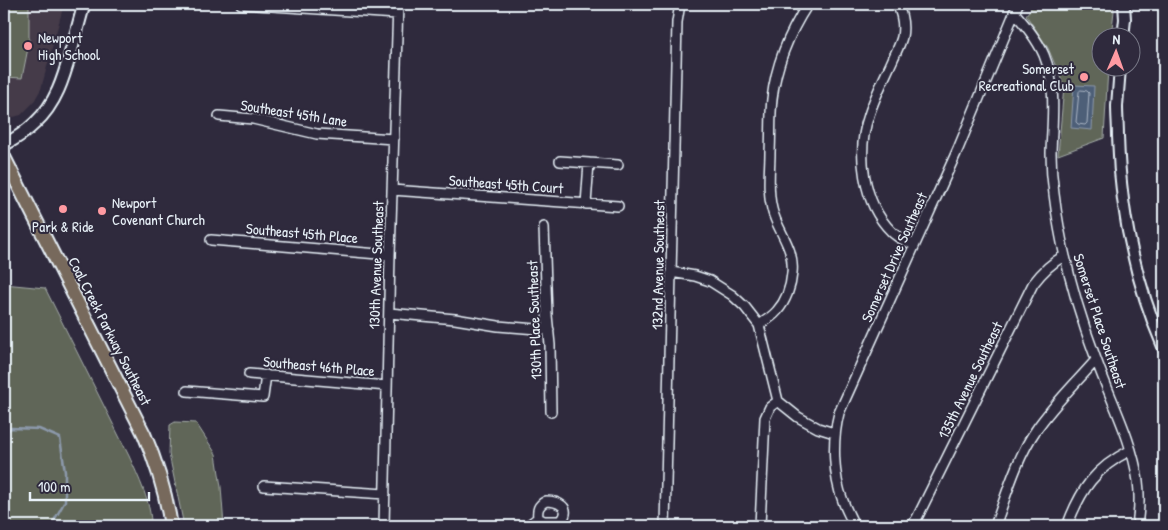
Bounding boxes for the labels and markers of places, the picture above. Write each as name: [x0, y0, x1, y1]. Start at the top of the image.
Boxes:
place label: Newport High School: [38, 27, 100, 65]
marker: Newport High School: [22, 40, 34, 52]
place label: Somerset Recreational Club: [979, 58, 1075, 96]
marker: Somerset Recreational Club: [1078, 71, 1090, 83]
place label: Newport Covenant Church: [112, 192, 205, 230]
marker: Park & Ride: [57, 203, 69, 215]
marker: Newport Covenant Church: [96, 205, 108, 217]
place label: Park & Ride: [32, 216, 94, 237]

